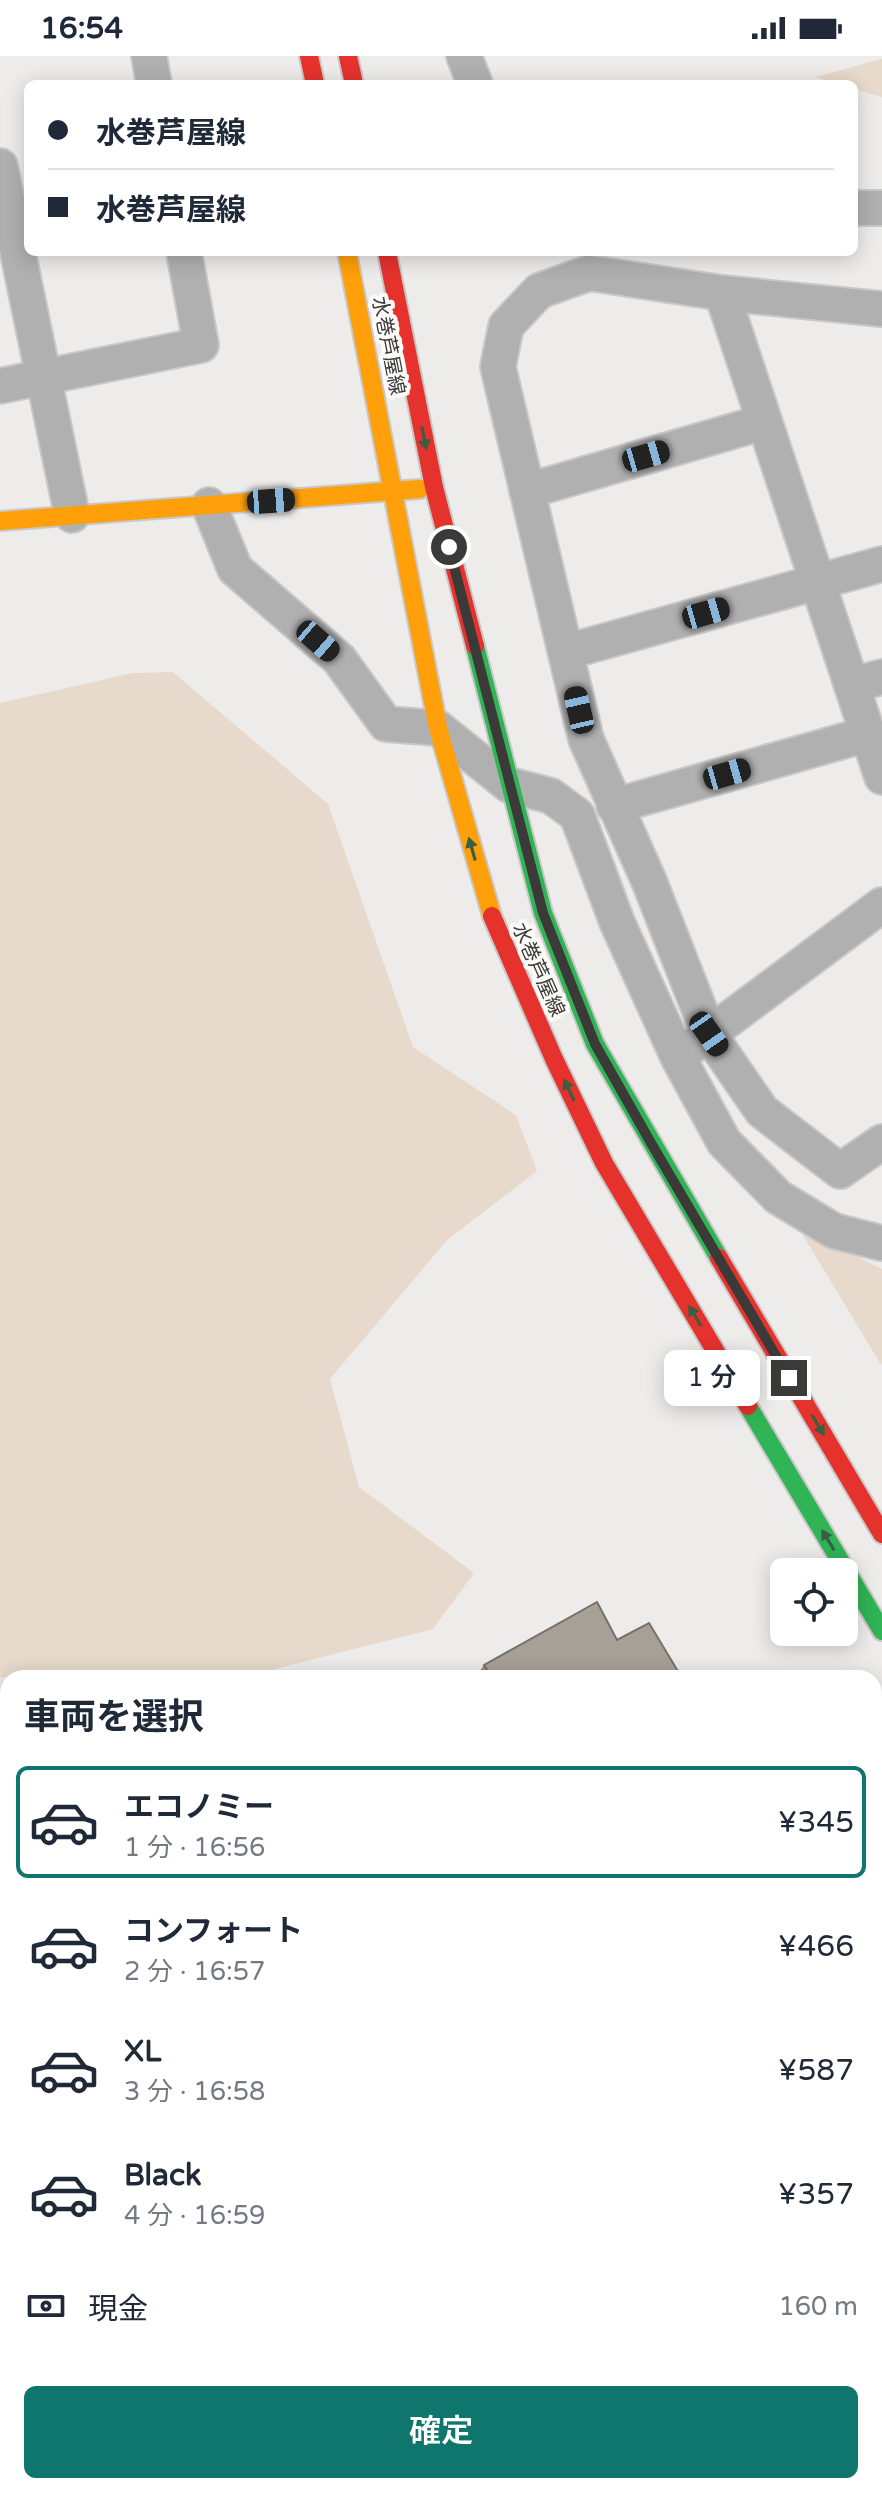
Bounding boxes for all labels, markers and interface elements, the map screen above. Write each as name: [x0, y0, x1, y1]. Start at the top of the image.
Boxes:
text: 16:54: [40, 10, 123, 47]
text: 水巻芦屋線: [96, 115, 246, 152]
text: 水巻芦屋線: [96, 192, 246, 229]
street label: 水巻芦屋線: [367, 295, 409, 397]
one-way arrow: [418, 426, 431, 451]
car: [620, 438, 672, 474]
car: [246, 487, 296, 515]
route start: [431, 529, 467, 565]
car: [680, 595, 732, 631]
car: [292, 616, 344, 666]
car: [562, 684, 596, 736]
car: [701, 756, 753, 792]
one-way arrow: [465, 836, 478, 860]
street label: 水巻芦屋線: [507, 919, 569, 1021]
car: [685, 1007, 733, 1061]
one-way arrow: [562, 1078, 575, 1101]
one-way arrow: [688, 1305, 702, 1328]
callout: 1 分: [665, 1350, 761, 1406]
route end: [771, 1360, 807, 1396]
text: 1 分: [687, 1362, 737, 1393]
one-way arrow: [811, 1414, 825, 1437]
one-way arrow: [821, 1529, 835, 1551]
map controls: [770, 1558, 858, 1646]
button: locate: [770, 1558, 858, 1646]
text: 車両を選択: [24, 1696, 204, 1739]
icon: car: [28, 1786, 100, 1858]
text: エコノミー: [124, 1789, 274, 1826]
text: ¥345: [778, 1804, 854, 1841]
text: 1 分 · 16:56: [124, 1832, 265, 1863]
icon: car: [28, 1910, 100, 1982]
text: コンフォート: [124, 1913, 303, 1950]
text: ¥466: [778, 1928, 854, 1965]
text: 2 分 · 16:57: [124, 1956, 265, 1987]
text: XL: [124, 2033, 161, 2070]
icon: car: [28, 2034, 100, 2106]
text: ¥587: [778, 2052, 854, 2089]
text: 3 分 · 16:58: [124, 2076, 265, 2107]
text: Black: [124, 2157, 201, 2194]
icon: car: [28, 2158, 100, 2230]
text: ¥357: [778, 2176, 854, 2213]
text: 4 分 · 16:59: [124, 2200, 265, 2231]
icon: cash: [24, 2284, 68, 2328]
text: 現金: [88, 2291, 148, 2328]
text: 160 m: [778, 2291, 858, 2322]
button: 確定: [24, 2386, 858, 2478]

